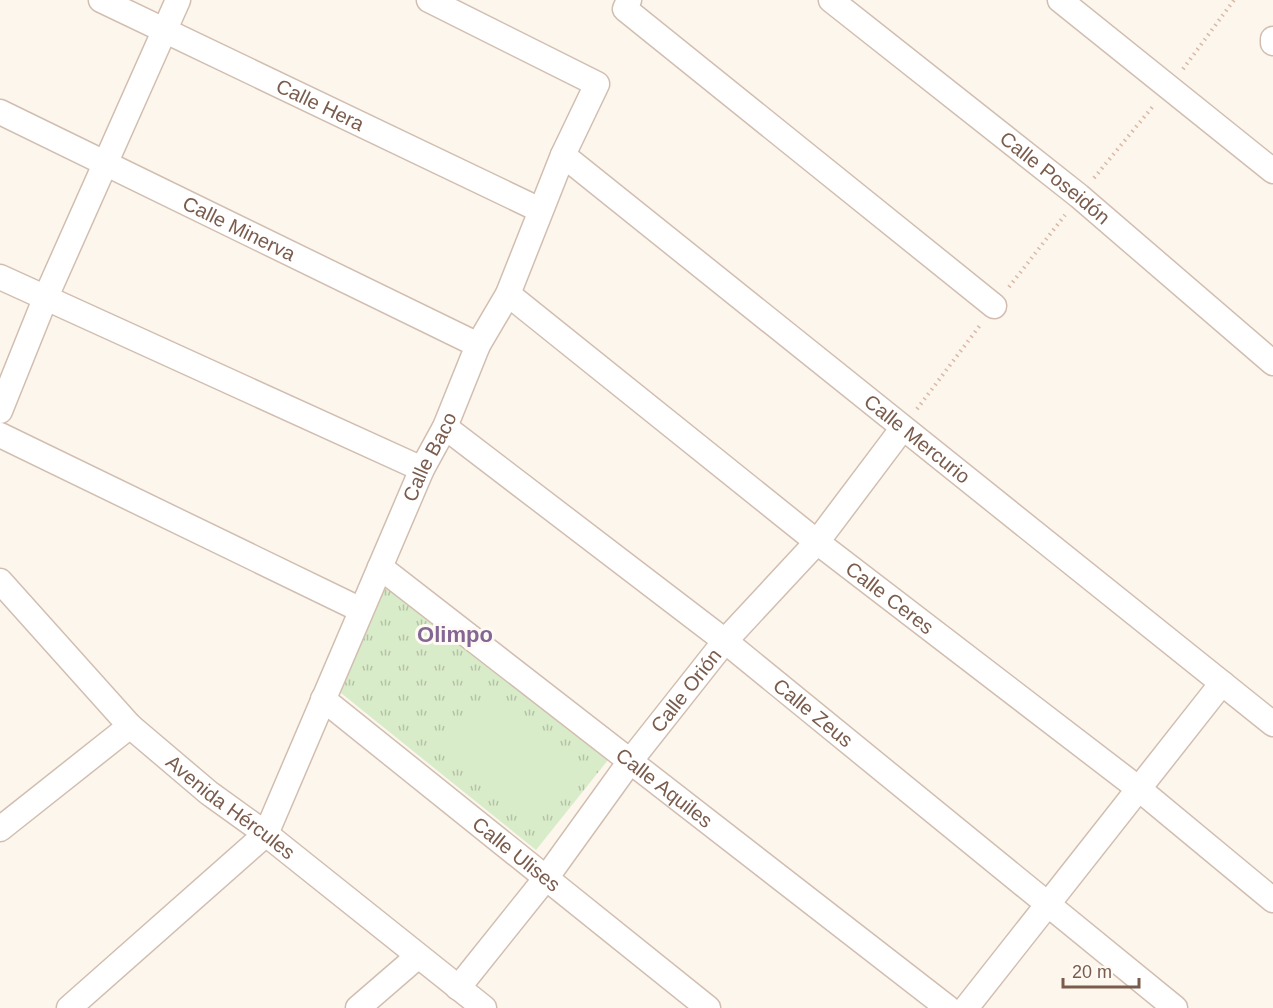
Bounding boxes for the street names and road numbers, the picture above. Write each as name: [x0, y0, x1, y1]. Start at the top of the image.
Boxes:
street label: Calle Hera: [273, 75, 368, 136]
street label: Calle Poseidón: [996, 127, 1114, 229]
street label: Calle Minerva: [179, 192, 300, 266]
street label: Calle Mercurio: [860, 390, 974, 488]
street label: Calle Baco: [398, 409, 461, 505]
street label: Calle Ceres: [842, 557, 938, 638]
street label: Calle Orión: [646, 644, 726, 736]
street label: Calle Zeus: [769, 674, 857, 752]
street label: Calle Aquiles: [612, 744, 717, 832]
street label: Avenida Hércules: [162, 751, 299, 864]
street label: Calle Ulises: [468, 813, 564, 896]

